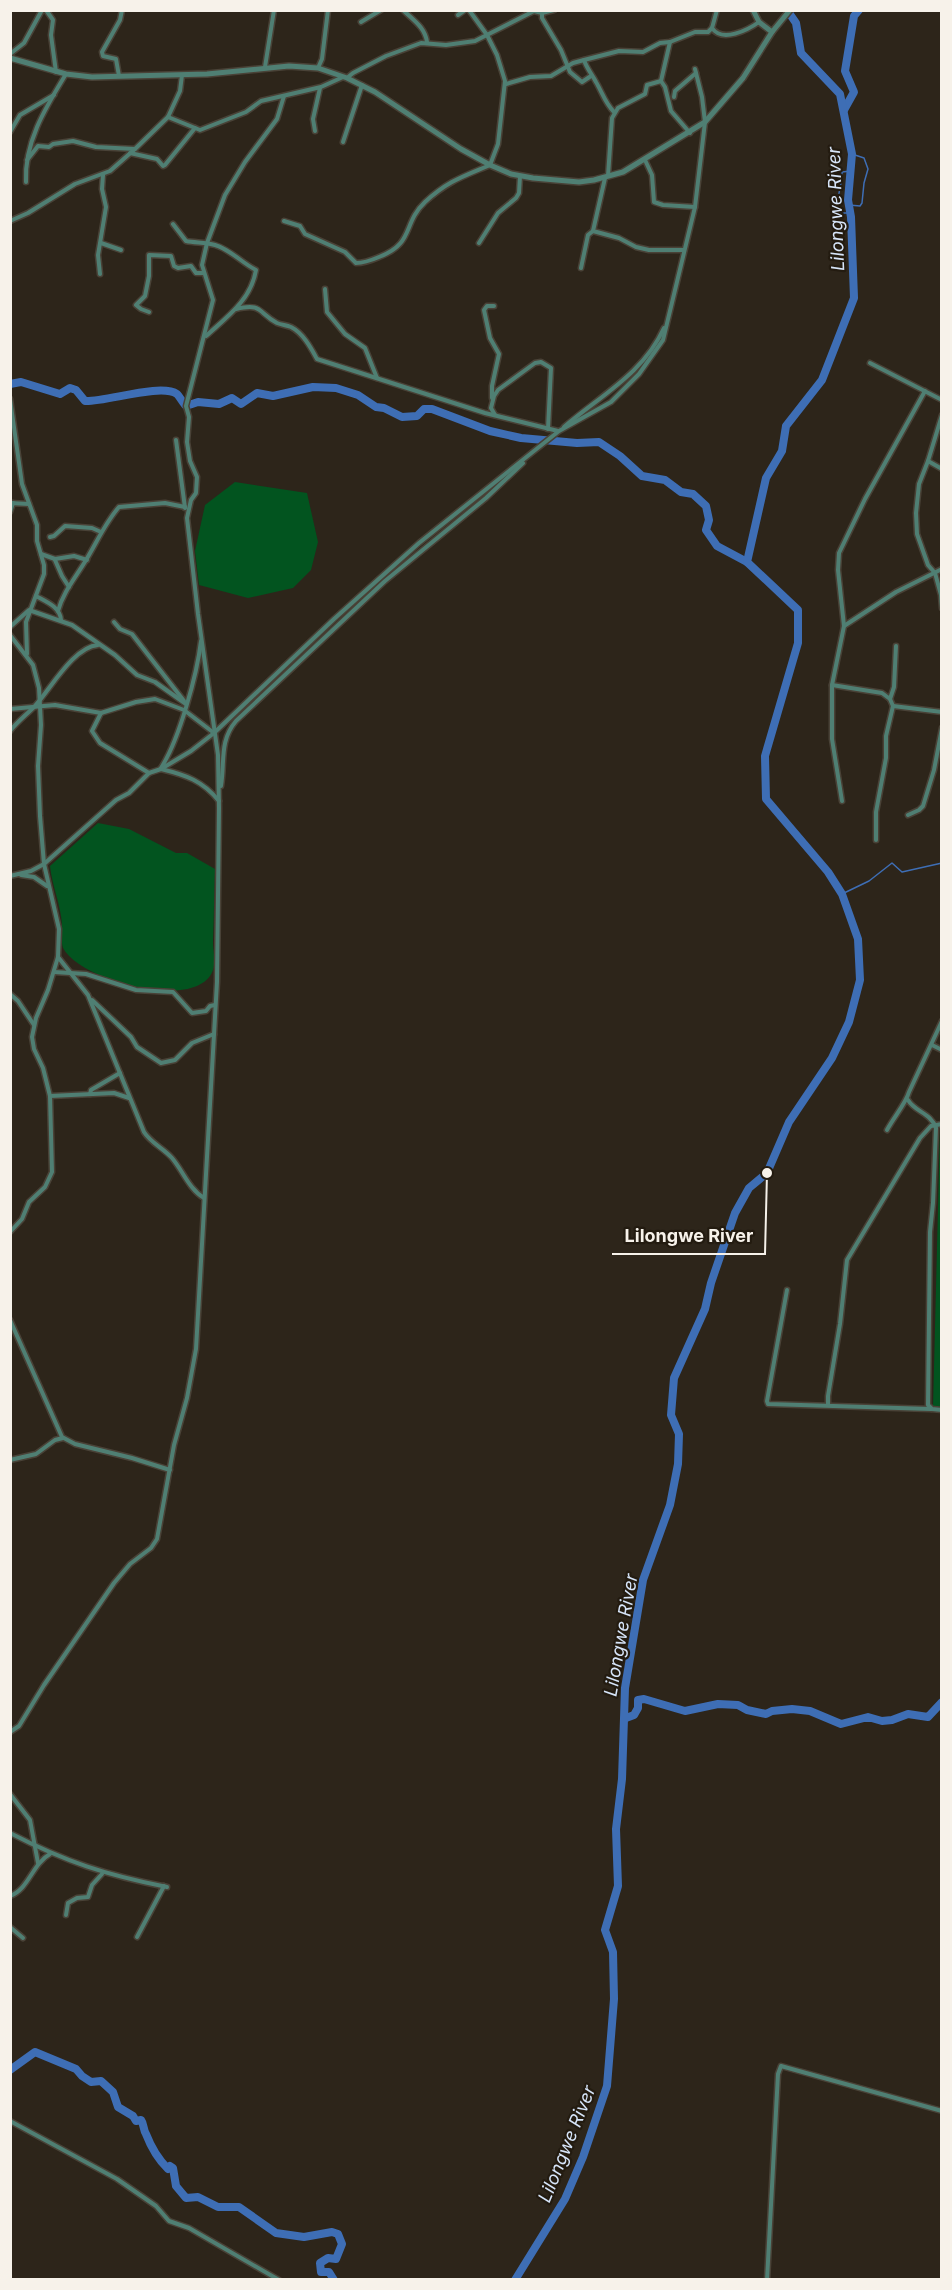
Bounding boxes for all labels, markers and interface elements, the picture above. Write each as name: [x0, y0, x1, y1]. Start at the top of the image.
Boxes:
water label: Lilongwe River: [823, 145, 848, 271]
callout: Lilongwe River: [612, 1218, 765, 1254]
text: Lilongwe River: [625, 1225, 753, 1246]
water label: Lilongwe River: [599, 1571, 642, 1698]
water label: Lilongwe River: [534, 2081, 600, 2205]

